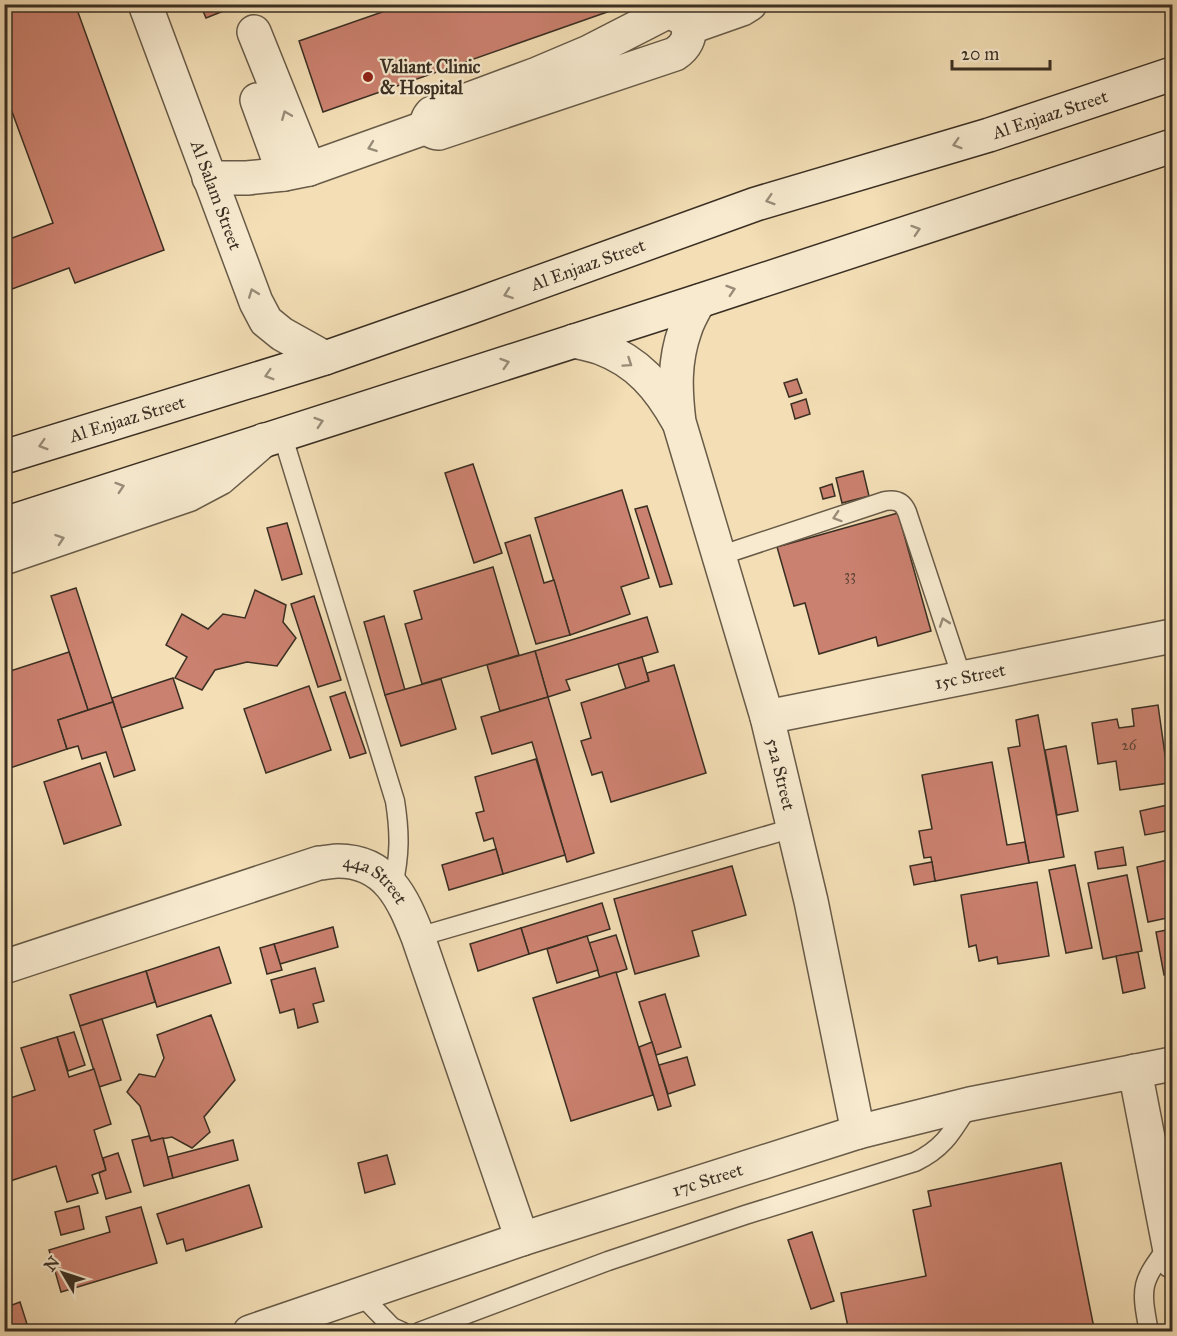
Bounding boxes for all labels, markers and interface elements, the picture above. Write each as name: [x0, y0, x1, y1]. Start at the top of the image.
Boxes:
scale bar: [952, 33, 1050, 71]
text: 20 m: [961, 43, 999, 65]
place label: Valiant Clinic & Hospital: [379, 56, 481, 100]
marker: Valiant Clinic & Hospital: [361, 70, 375, 84]
street label: Al Enjaaz Street: [989, 85, 1111, 144]
one-way arrow: [281, 110, 294, 121]
street label: Al Salam Street: [185, 136, 247, 254]
one-way arrow: [952, 137, 963, 149]
one-way arrow: [368, 139, 378, 152]
one-way arrow: [765, 193, 776, 205]
one-way arrow: [910, 225, 921, 237]
street label: Al Enjaaz Street: [527, 234, 649, 296]
one-way arrow: [725, 285, 736, 297]
one-way arrow: [503, 286, 513, 299]
one-way arrow: [248, 288, 260, 299]
one-way arrow: [621, 355, 632, 366]
one-way arrow: [499, 358, 510, 370]
one-way arrow: [264, 368, 275, 380]
street label: Al Enjaaz Street: [66, 391, 189, 447]
one-way arrow: [313, 417, 324, 429]
one-way arrow: [38, 438, 49, 450]
one-way arrow: [114, 481, 125, 494]
one-way arrow: [832, 510, 843, 523]
one-way arrow: [54, 534, 65, 547]
house number: 33: [844, 566, 856, 584]
one-way arrow: [938, 617, 951, 628]
street label: 15c Street: [933, 658, 1008, 694]
street label: 52a Street: [761, 736, 800, 813]
house number: 26: [1121, 736, 1138, 754]
street label: 44a Street: [342, 850, 413, 909]
street label: 17c Street: [669, 1158, 746, 1202]
north arrow: [33, 1243, 93, 1303]
text: N: [40, 1252, 64, 1275]

